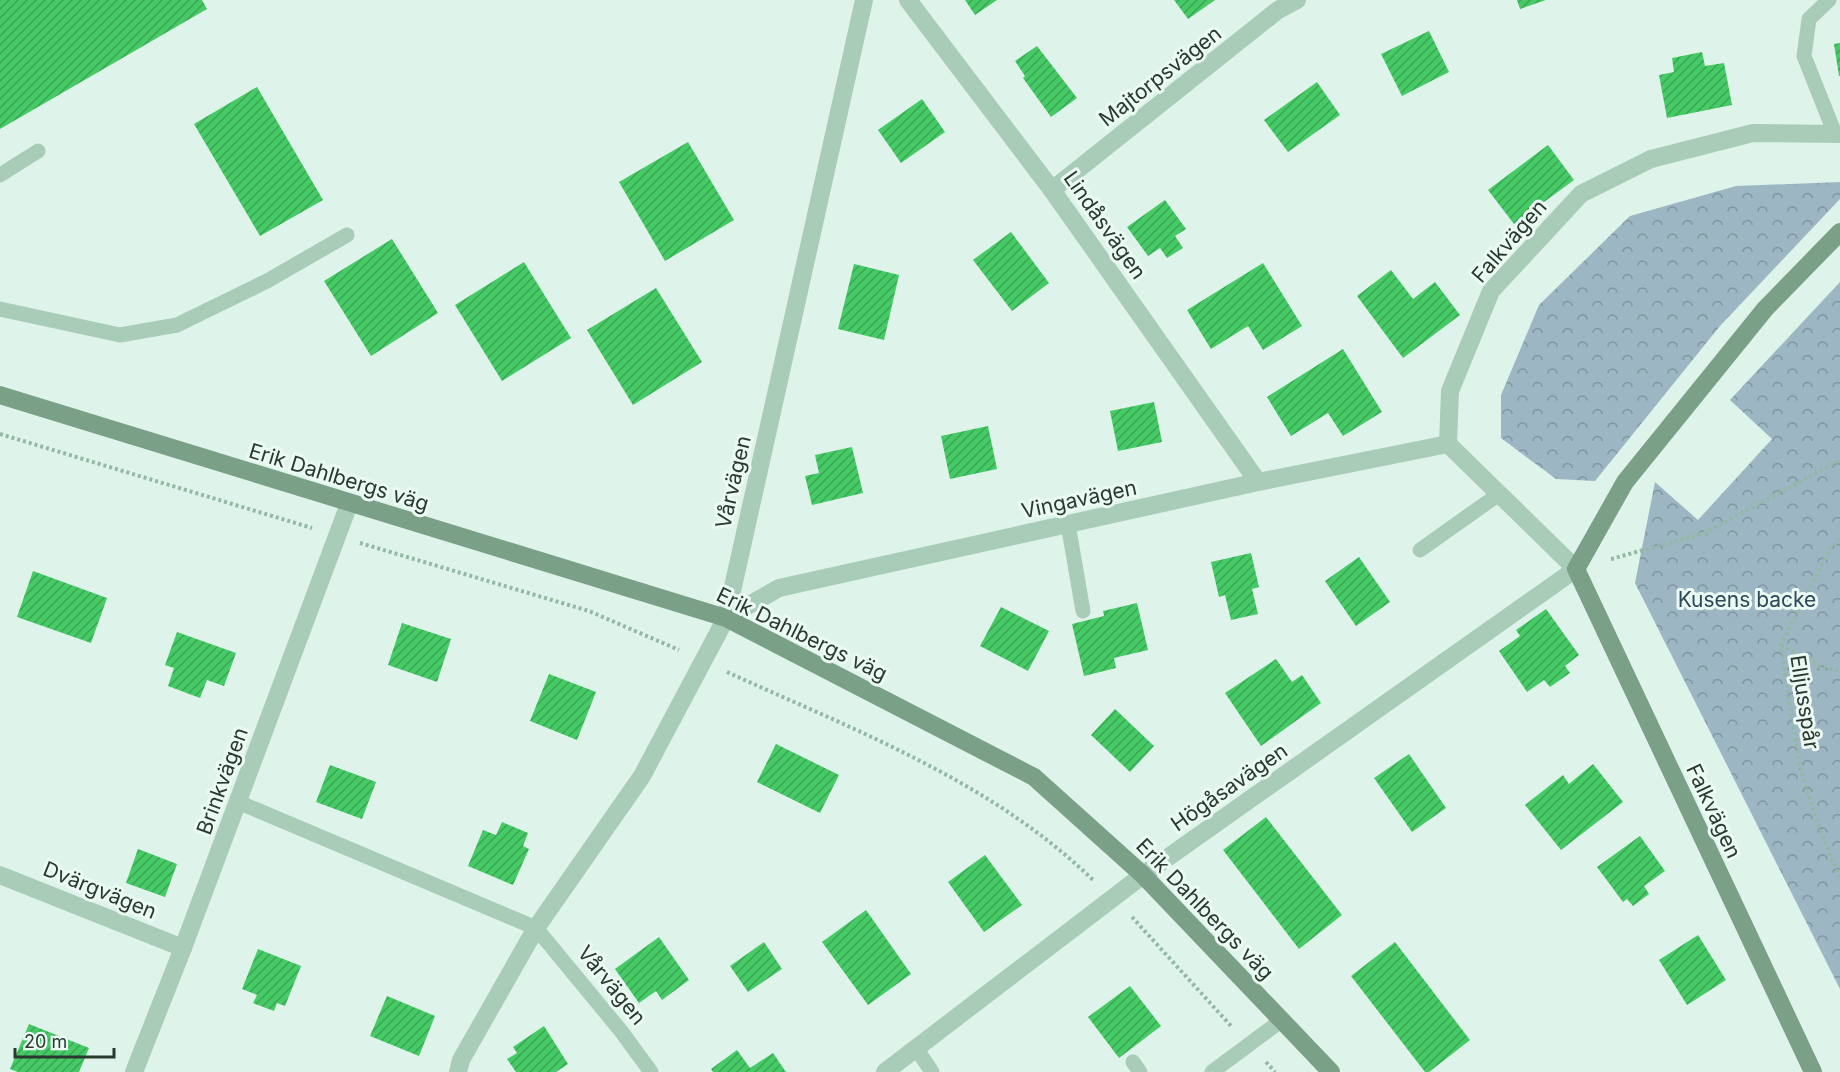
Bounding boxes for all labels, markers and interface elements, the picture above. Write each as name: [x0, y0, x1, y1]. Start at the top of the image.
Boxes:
street label: Majtorpsvägen: [1094, 20, 1226, 132]
street label: Lindåsvägen: [1059, 166, 1151, 284]
street label: Falkvägen: [1466, 195, 1552, 287]
street label: Vårvägen: [710, 433, 756, 531]
street label: Erik Dahlbergs väg: [246, 438, 432, 516]
street label: Vingavägen: [1019, 475, 1139, 523]
street label: Erik Dahlbergs väg: [713, 582, 891, 686]
park label: Kusens backe: [1678, 587, 1816, 612]
street label: Elljusspår: [1785, 653, 1825, 751]
street label: Brinkvägen: [191, 724, 253, 838]
street label: Högåsavägen: [1166, 738, 1292, 836]
street label: Falkvägen: [1681, 760, 1747, 862]
street label: Erik Dahlbergs väg: [1131, 833, 1279, 985]
street label: Dvärgvägen: [40, 856, 160, 924]
street label: Vårvägen: [573, 940, 651, 1030]
scale bar: [15, 1021, 114, 1059]
text: 20 m: [24, 1031, 67, 1052]

